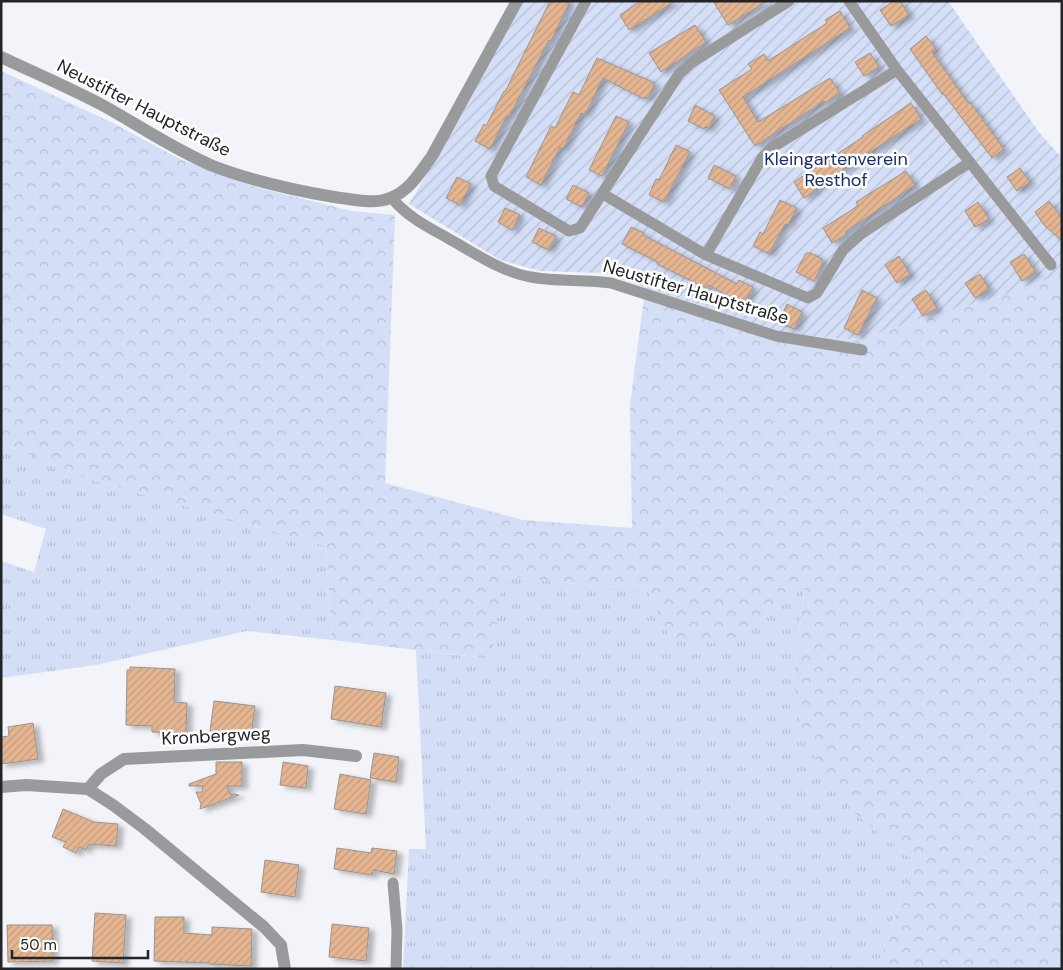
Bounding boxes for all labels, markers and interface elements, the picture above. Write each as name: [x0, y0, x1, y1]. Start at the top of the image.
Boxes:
street label: Neustifter Hauptstraße: [53, 54, 235, 162]
park label: Kleingartenverein Resthof: [764, 147, 908, 192]
street label: Neustifter Hauptstraße: [600, 254, 792, 330]
street label: Kronbergweg: [161, 721, 271, 751]
scale bar: [12, 928, 149, 960]
text: 50 m: [20, 935, 57, 955]

